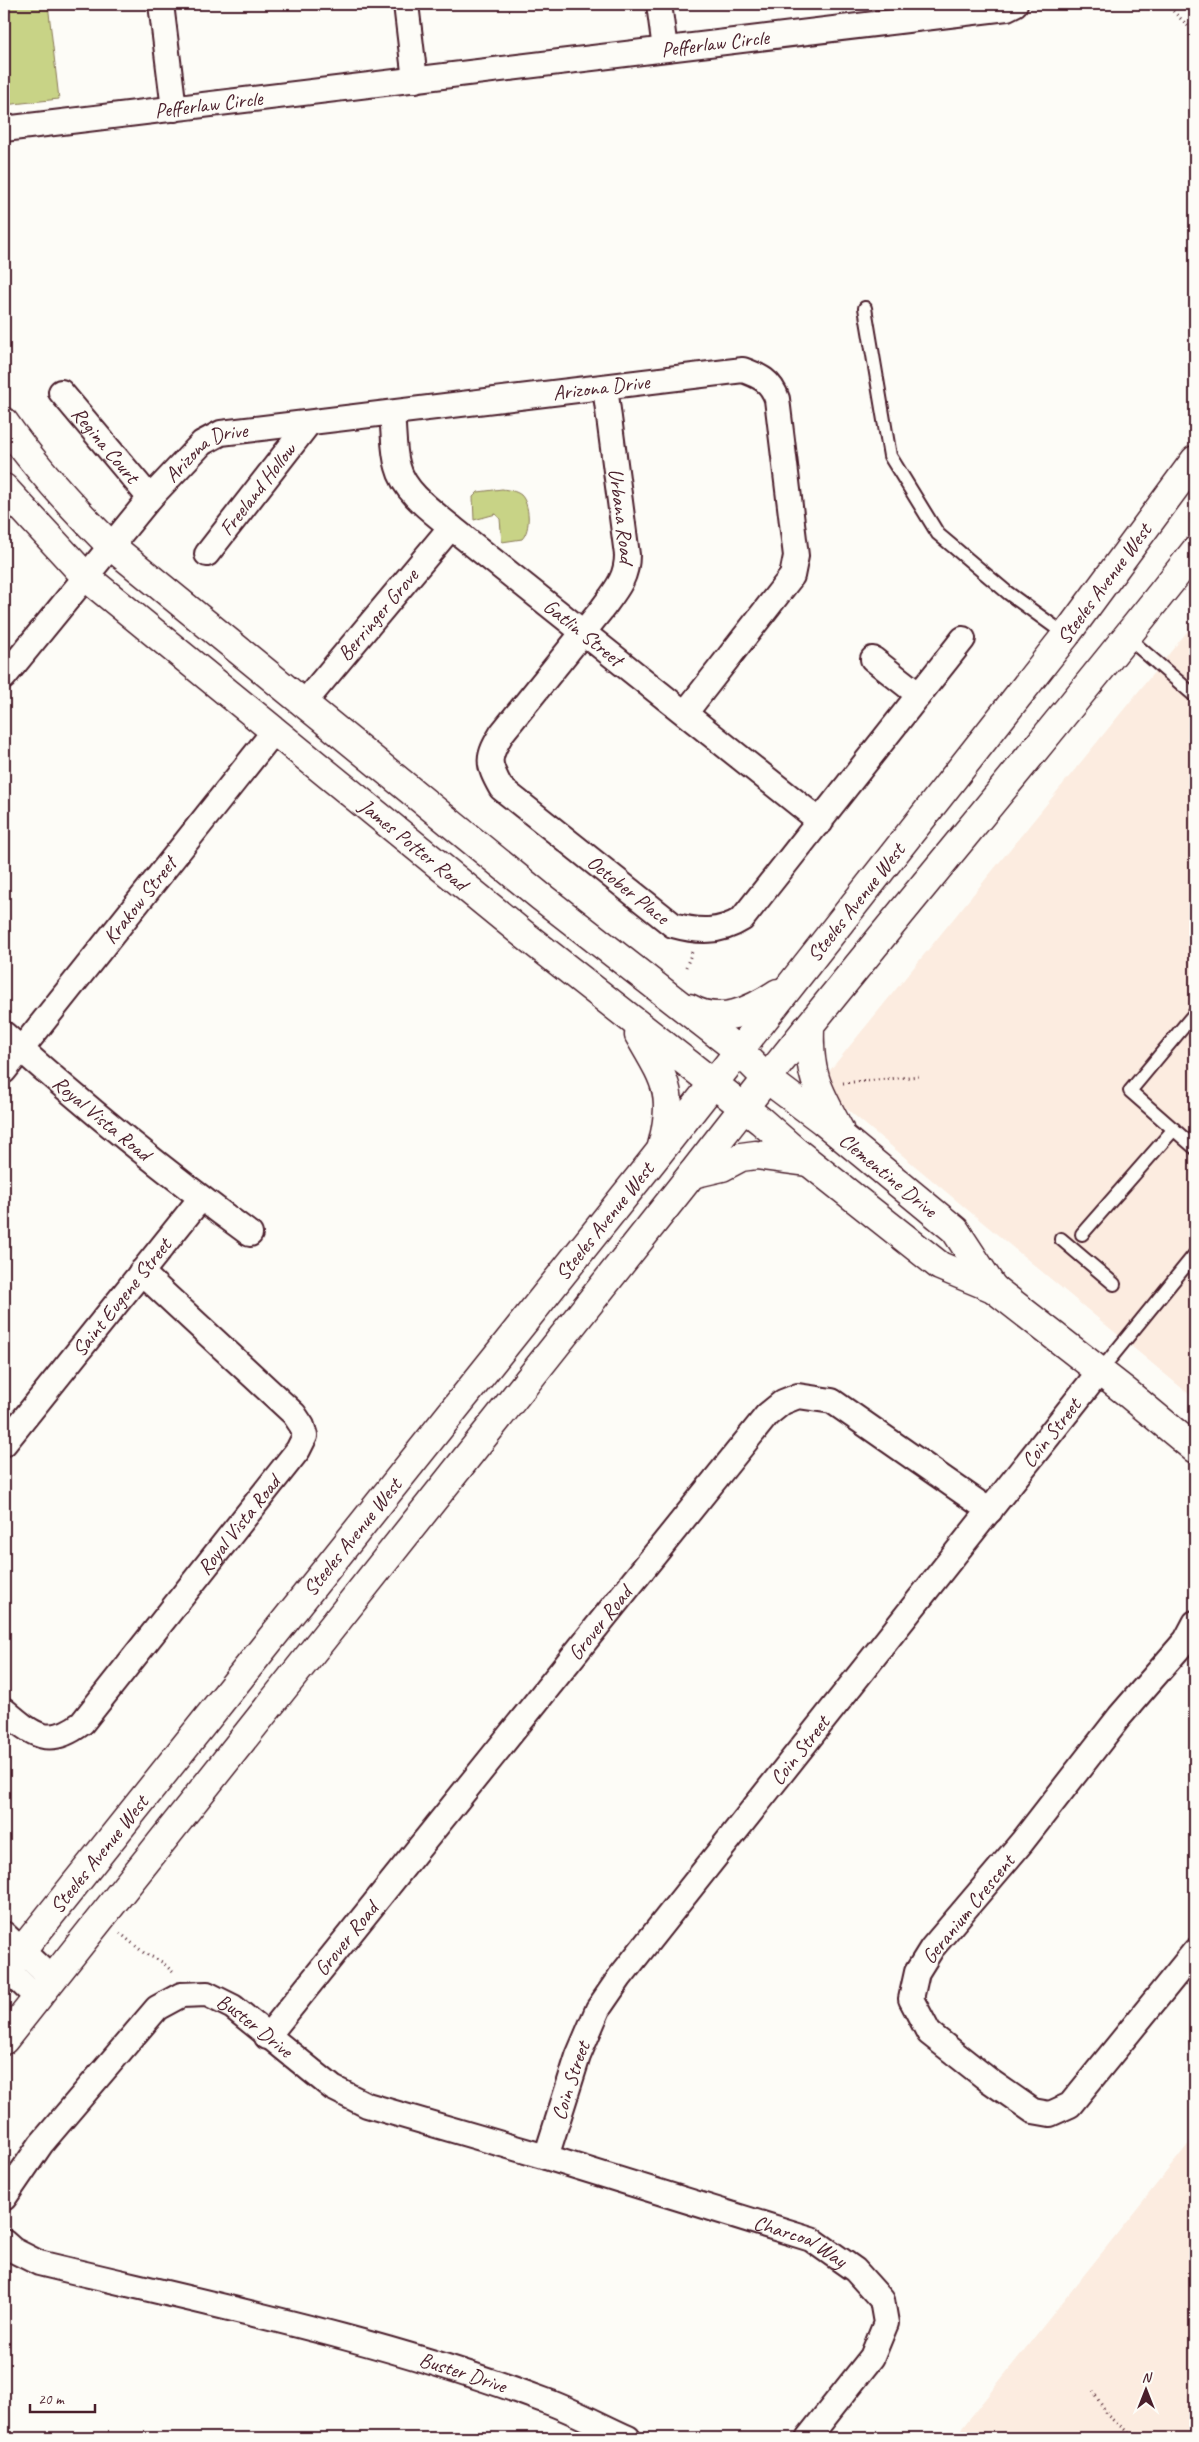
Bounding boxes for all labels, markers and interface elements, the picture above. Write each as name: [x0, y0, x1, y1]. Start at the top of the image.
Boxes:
street label: Pefferlaw Circle: [659, 24, 771, 63]
street label: Pefferlaw Circle: [153, 85, 265, 124]
street label: Arizona Drive: [551, 368, 652, 406]
street label: Regina Court: [66, 401, 146, 490]
street label: Arizona Drive: [159, 417, 250, 488]
street label: Freeland Hollow: [213, 436, 303, 541]
street label: Urbana Road: [603, 467, 640, 568]
street label: Steeles Avenue West: [1051, 517, 1158, 649]
street label: Berringer Grove: [332, 562, 424, 666]
street label: Gatlin Street: [538, 593, 631, 674]
street label: James Potter Road: [354, 792, 475, 898]
street label: Steeles Avenue West: [801, 836, 912, 967]
street label: Krakow Street: [97, 849, 184, 949]
street label: October Place: [582, 849, 676, 931]
street label: Royal Vista Road: [47, 1070, 159, 1169]
street label: Clementine Drive: [834, 1127, 943, 1224]
street label: Steeles Avenue West: [549, 1155, 661, 1285]
street label: Saint Eugene Street: [66, 1231, 178, 1362]
street label: Coin Street: [1016, 1391, 1088, 1473]
street label: Royal Vista Road: [191, 1467, 288, 1580]
street label: Steeles Avenue West: [297, 1471, 408, 1601]
street label: Grover Road: [562, 1578, 640, 1665]
street label: Coin Street: [764, 1709, 836, 1790]
street label: Steeles Avenue West: [44, 1788, 155, 1918]
street label: Geranium Crescent: [916, 1847, 1021, 1969]
street label: Grover Road: [308, 1894, 386, 1981]
street label: Buster Drive: [212, 1988, 300, 2065]
street label: Coin Street: [546, 2036, 596, 2123]
street label: Charcoal Way: [750, 2209, 854, 2274]
street label: Buster Drive: [416, 2346, 512, 2399]
north arrow: [1122, 2364, 1172, 2414]
text: N: [1142, 2369, 1153, 2386]
scale bar: [30, 2382, 95, 2414]
text: 20 m: [38, 2390, 65, 2409]

